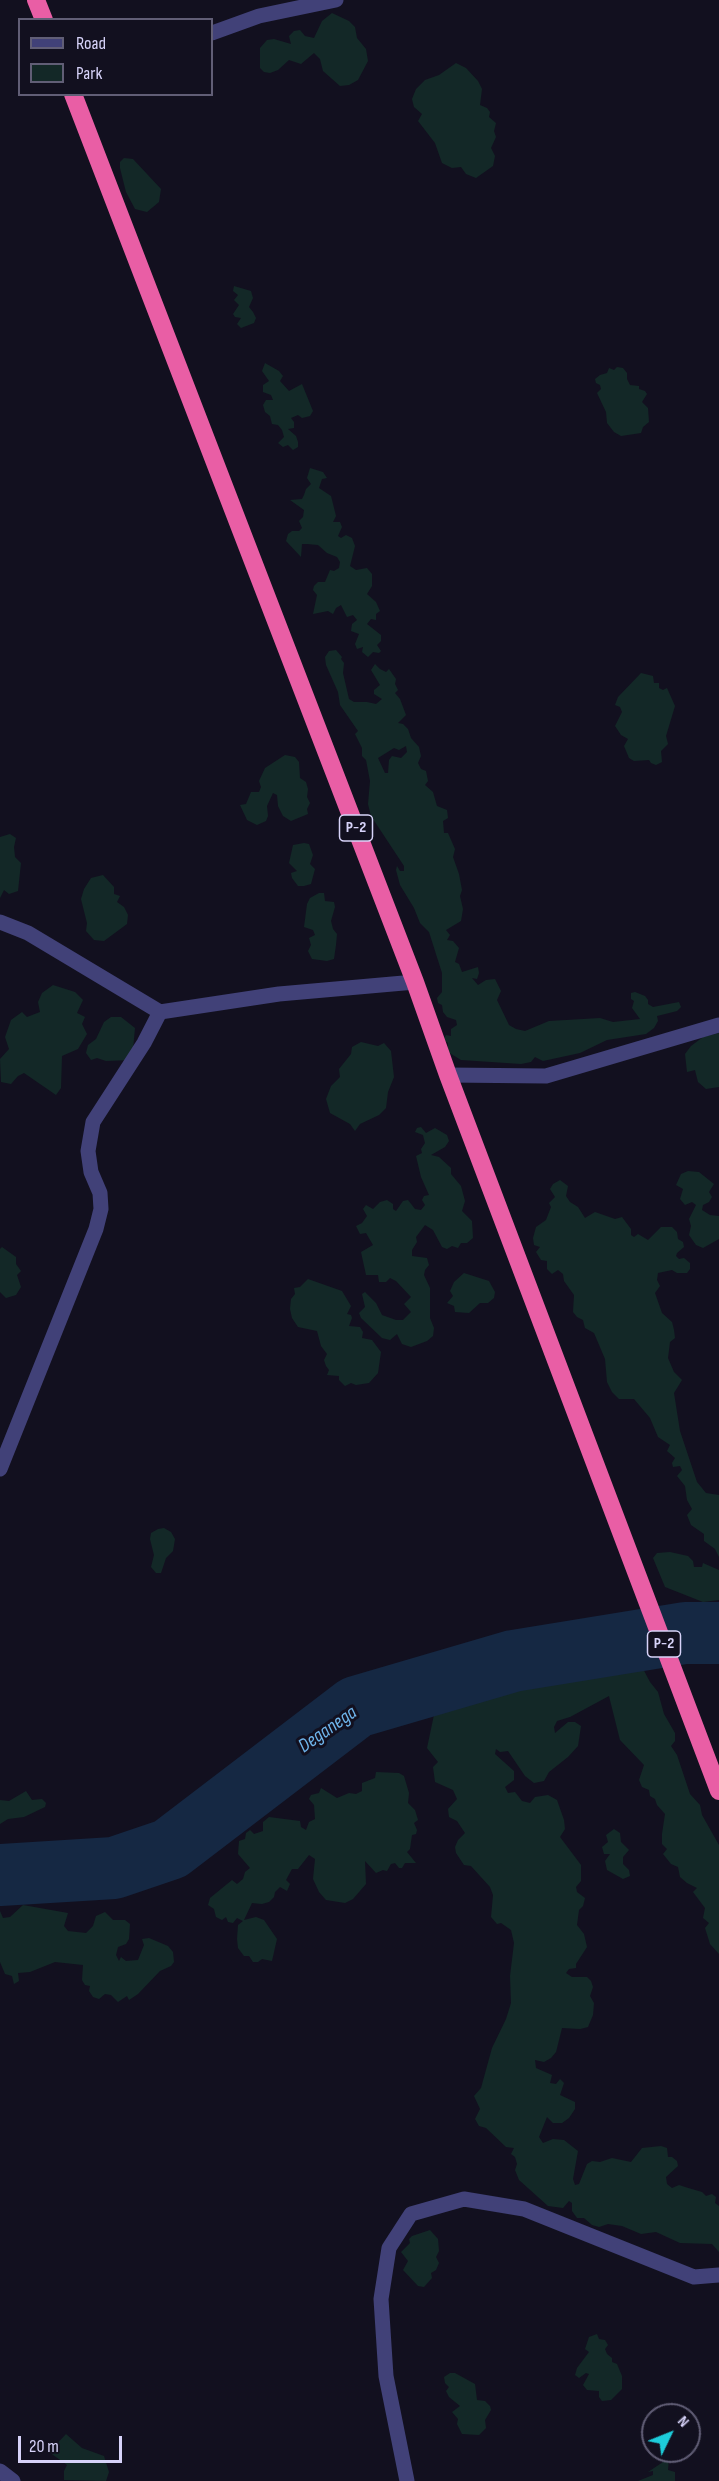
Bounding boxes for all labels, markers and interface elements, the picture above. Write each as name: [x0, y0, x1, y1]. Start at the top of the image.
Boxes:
legend: [18, 18, 213, 96]
text: Road: [76, 33, 106, 54]
text: Park: [76, 63, 102, 84]
road number: P-2: [340, 815, 372, 841]
road number: P-2: [648, 1631, 680, 1657]
water label: Deganega: [294, 1701, 362, 1759]
north arrow: [641, 2403, 701, 2463]
text: N: [673, 2412, 693, 2431]
scale bar: [21, 2424, 124, 2462]
text: 20 m: [29, 2436, 59, 2457]

